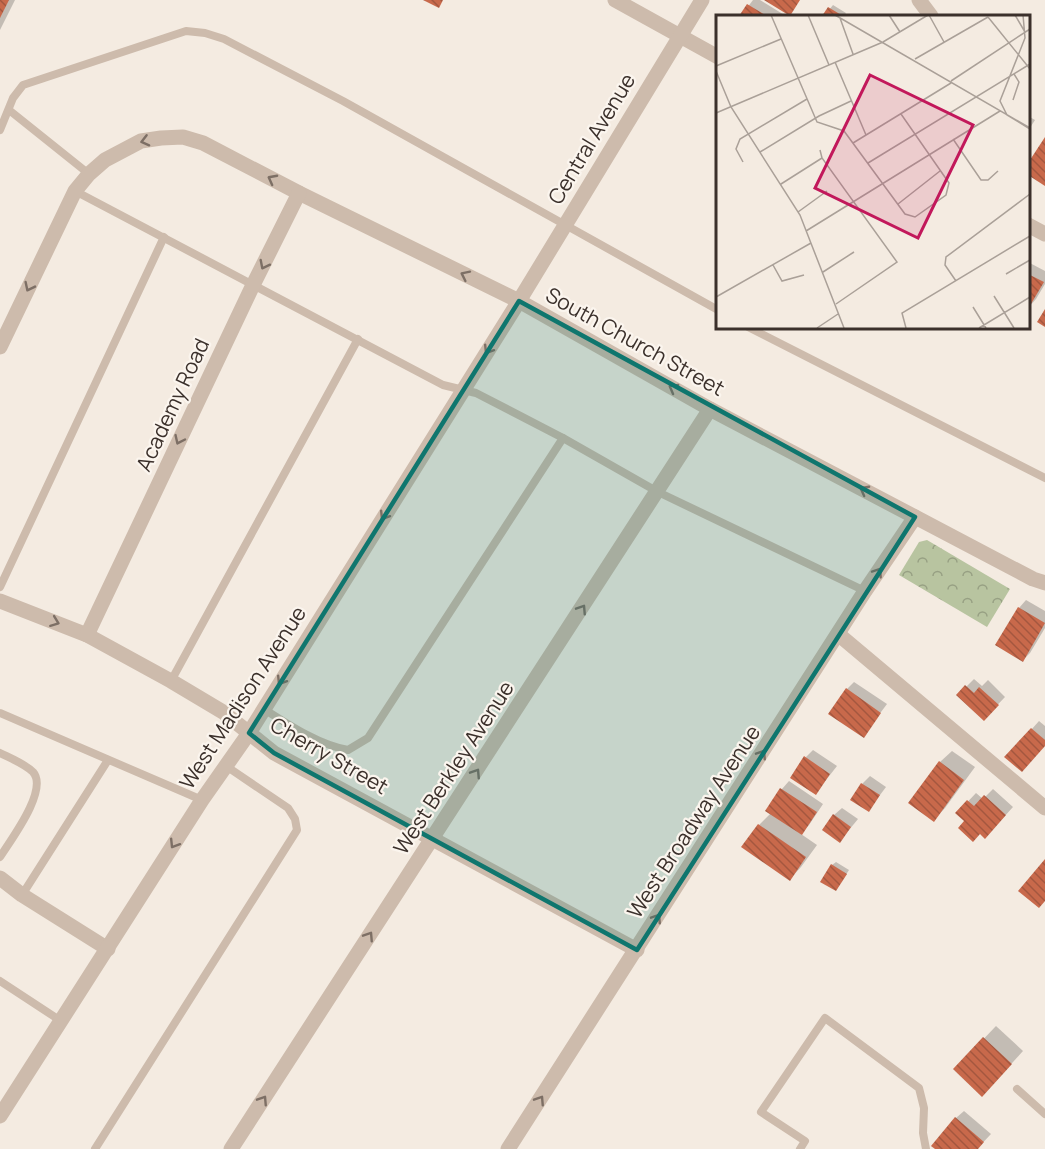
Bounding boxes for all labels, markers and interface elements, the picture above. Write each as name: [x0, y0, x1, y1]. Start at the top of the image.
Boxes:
inset map: [716, 15, 1030, 328]
street label: Central Avenue: [541, 68, 641, 209]
one-way arrow: [140, 134, 150, 147]
one-way arrow: [267, 175, 278, 186]
one-way arrow: [259, 258, 271, 269]
one-way arrow: [461, 270, 472, 282]
street label: South Church Street: [541, 280, 730, 402]
one-way arrow: [24, 281, 36, 292]
street label: Academy Road: [129, 334, 215, 475]
one-way arrow: [484, 344, 495, 355]
one-way arrow: [669, 384, 679, 395]
one-way arrow: [175, 434, 187, 445]
one-way arrow: [859, 486, 870, 497]
one-way arrow: [380, 510, 392, 520]
one-way arrow: [871, 568, 882, 579]
street label: West Madison Avenue: [172, 601, 312, 794]
one-way arrow: [575, 605, 586, 616]
one-way arrow: [48, 615, 59, 627]
one-way arrow: [277, 674, 288, 685]
street label: West Berkley Avenue: [387, 675, 520, 860]
street label: Cherry Street: [265, 710, 394, 800]
street label: West Broadway Avenue: [620, 720, 766, 923]
one-way arrow: [754, 750, 766, 760]
one-way arrow: [468, 769, 480, 779]
one-way arrow: [169, 838, 181, 848]
one-way arrow: [649, 914, 661, 924]
one-way arrow: [362, 932, 373, 943]
one-way arrow: [256, 1096, 267, 1107]
one-way arrow: [532, 1096, 544, 1106]

